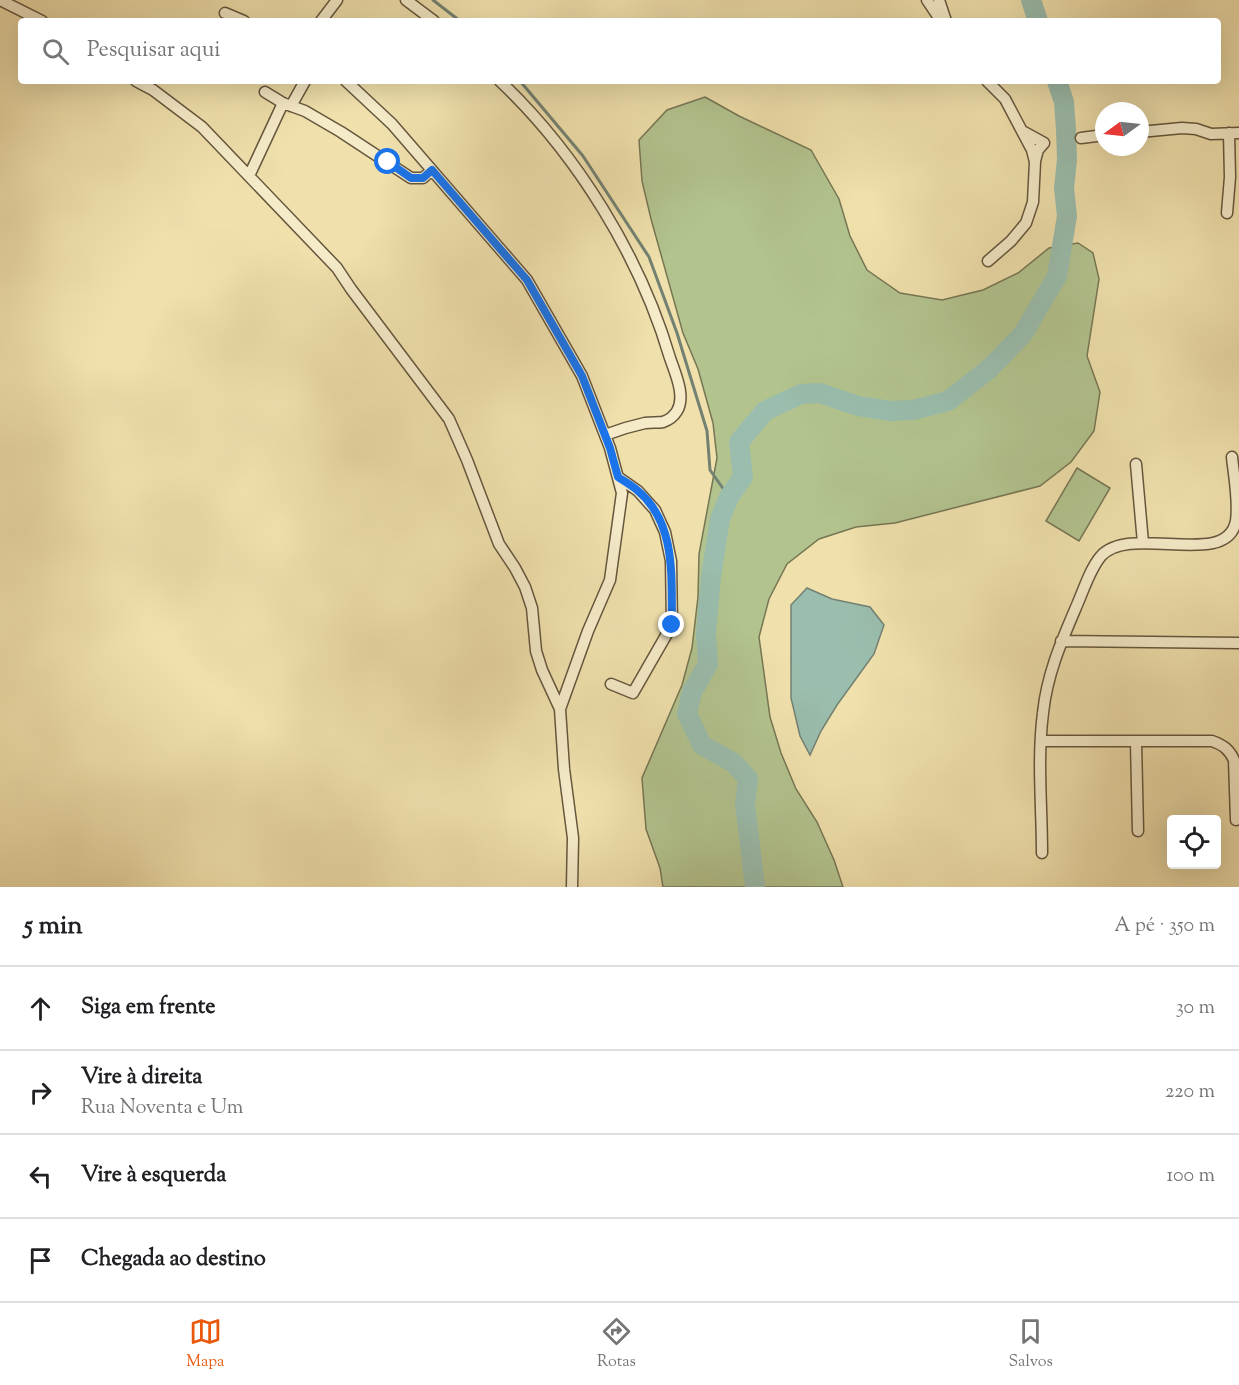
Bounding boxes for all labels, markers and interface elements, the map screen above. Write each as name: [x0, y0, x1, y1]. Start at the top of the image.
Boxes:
search box: [18, 18, 1221, 84]
icon: search: [39, 35, 72, 68]
text: Pesquisar aqui: [87, 35, 221, 67]
north arrow: [1095, 102, 1149, 156]
route start: [374, 148, 400, 174]
route end: [658, 611, 684, 637]
map controls: [1167, 815, 1221, 869]
button: locate: [1167, 815, 1221, 869]
text: 5 min: [24, 908, 83, 945]
text: A pé · 350 m: [1114, 912, 1215, 941]
icon: ahead: [24, 992, 57, 1025]
text: Siga em frente: [81, 992, 216, 1024]
text: 30 m: [1176, 994, 1215, 1023]
text: Vire à direita: [81, 1062, 203, 1094]
icon: right: [24, 1076, 57, 1109]
text: 220 m: [1165, 1078, 1215, 1107]
text: Rua Noventa e Um: [81, 1094, 243, 1123]
icon: left: [24, 1160, 57, 1193]
text: Vire à esquerda: [81, 1160, 226, 1192]
text: 100 m: [1166, 1162, 1215, 1191]
icon: arrive: [24, 1244, 57, 1277]
text: Chegada ao destino: [81, 1244, 266, 1276]
tab: Mapa: [186, 1315, 224, 1374]
tab: Rotas: [597, 1315, 636, 1374]
tab: Salvos: [1009, 1315, 1053, 1374]

